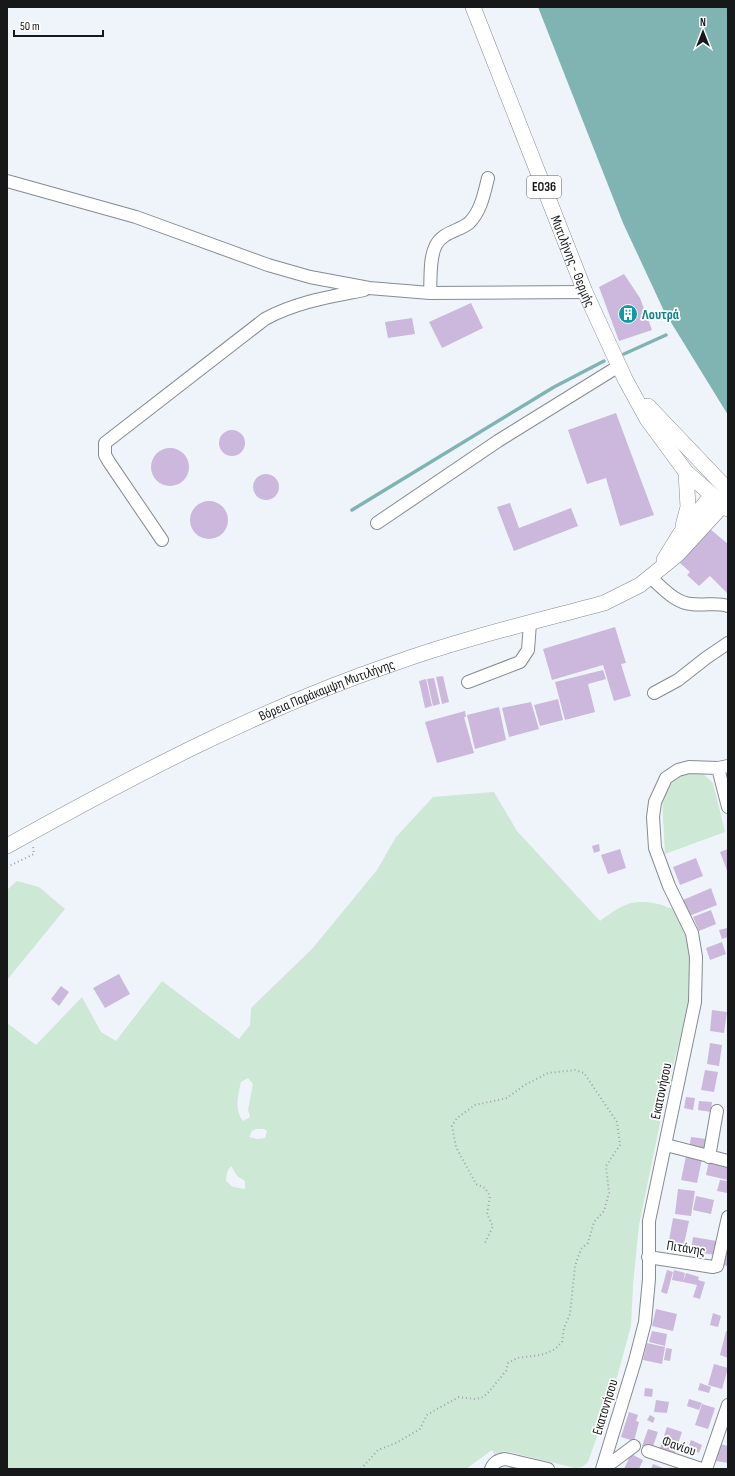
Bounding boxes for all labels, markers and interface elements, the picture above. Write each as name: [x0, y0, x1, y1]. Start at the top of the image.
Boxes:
scale bar: [14, 12, 103, 38]
north arrow: [683, 12, 723, 52]
text: N: [700, 16, 706, 29]
text: 50 m: [20, 19, 40, 34]
road number: ΕΟ36: [527, 176, 561, 198]
street label: Μυτιλήνης - Θερμής: [547, 213, 599, 309]
building icon: Λουτρά: [617, 303, 639, 325]
place label: Λουτρά: [641, 306, 680, 323]
street label: Βόρεια Παράκαμψη Μυτιλήνης: [256, 655, 397, 724]
street label: Εκατονήσου: [647, 1061, 675, 1121]
street label: Πιτάνης: [665, 1237, 707, 1259]
street label: Εκατονήσου: [588, 1377, 622, 1437]
street label: Φανίου: [660, 1432, 698, 1460]

